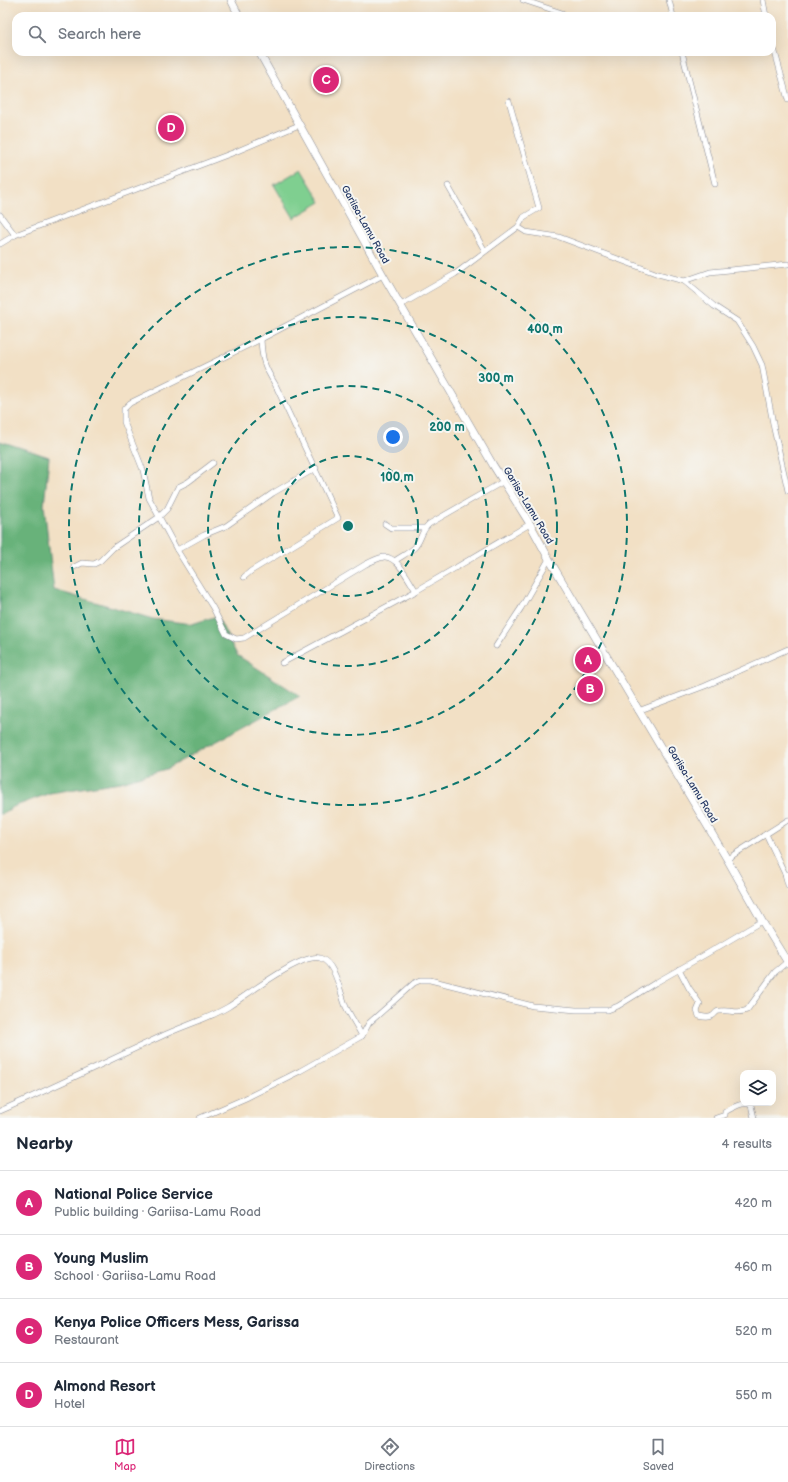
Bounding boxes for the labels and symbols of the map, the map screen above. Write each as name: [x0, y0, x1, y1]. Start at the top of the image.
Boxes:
pin: C: [313, 65, 339, 95]
pin: D: [158, 113, 184, 143]
street label: Gariisa-Lamu Road: [339, 183, 392, 266]
text: 400 m: [527, 322, 563, 337]
text: 300 m: [478, 371, 514, 386]
text: 200 m: [429, 420, 465, 435]
your location: [383, 427, 403, 447]
street label: Gariisa-Lamu Road: [500, 465, 556, 546]
text: 100 m: [380, 470, 414, 485]
centre of rings: [341, 519, 355, 533]
pin: A: [575, 645, 601, 675]
pin: B: [577, 674, 603, 704]
street label: Gariisa-Lamu Road: [664, 744, 720, 825]

